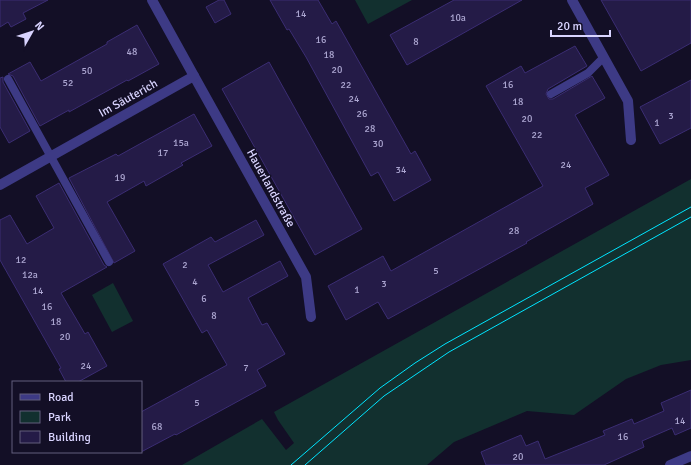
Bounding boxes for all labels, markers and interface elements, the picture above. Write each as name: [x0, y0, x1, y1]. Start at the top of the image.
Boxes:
house number: 14: [296, 8, 307, 20]
north arrow: [12, 12, 52, 52]
house number: 10a: [450, 12, 466, 24]
scale bar: [551, 12, 610, 38]
text: N: [32, 19, 47, 33]
text: 20 m: [557, 19, 582, 34]
house number: 16: [316, 34, 326, 46]
house number: 8: [413, 36, 419, 48]
house number: 48: [127, 46, 137, 58]
house number: 18: [324, 49, 334, 61]
house number: 20: [332, 64, 342, 76]
house number: 50: [82, 65, 92, 77]
street label: Im Säuterich: [96, 76, 160, 121]
house number: 52: [63, 77, 73, 89]
house number: 22: [341, 79, 351, 91]
house number: 16: [503, 79, 513, 91]
house number: 24: [349, 93, 360, 105]
house number: 18: [513, 96, 523, 108]
house number: 26: [357, 108, 367, 120]
house number: 3: [668, 110, 674, 122]
house number: 20: [522, 113, 532, 125]
house number: 1: [654, 117, 660, 129]
house number: 28: [365, 123, 375, 135]
house number: 22: [532, 129, 542, 141]
house number: 15a: [173, 137, 189, 149]
house number: 30: [373, 138, 383, 150]
house number: 17: [158, 147, 168, 159]
street label: Hauerlandstraße: [243, 147, 298, 230]
house number: 24: [561, 159, 572, 171]
house number: 34: [396, 164, 407, 176]
house number: 19: [115, 172, 125, 184]
house number: 28: [509, 225, 519, 237]
house number: 12: [16, 254, 26, 266]
house number: 2: [182, 259, 188, 271]
house number: 5: [433, 265, 439, 277]
house number: 12a: [22, 269, 38, 281]
house number: 4: [192, 276, 198, 288]
house number: 3: [381, 278, 387, 290]
house number: 1: [354, 284, 360, 296]
house number: 14: [33, 285, 44, 297]
house number: 6: [201, 293, 207, 305]
house number: 16: [42, 301, 52, 313]
house number: 8: [211, 310, 217, 322]
house number: 18: [51, 316, 61, 328]
house number: 20: [60, 331, 70, 343]
house number: 24: [81, 360, 92, 372]
house number: 7: [243, 362, 249, 374]
legend: [12, 381, 142, 453]
text: Road: [48, 390, 74, 405]
house number: 5: [194, 397, 200, 409]
text: Park: [48, 410, 71, 425]
house number: 14: [675, 415, 686, 427]
house number: 68: [152, 421, 162, 433]
text: Building: [48, 430, 91, 445]
house number: 16: [618, 431, 628, 443]
house number: 20: [513, 451, 523, 463]

